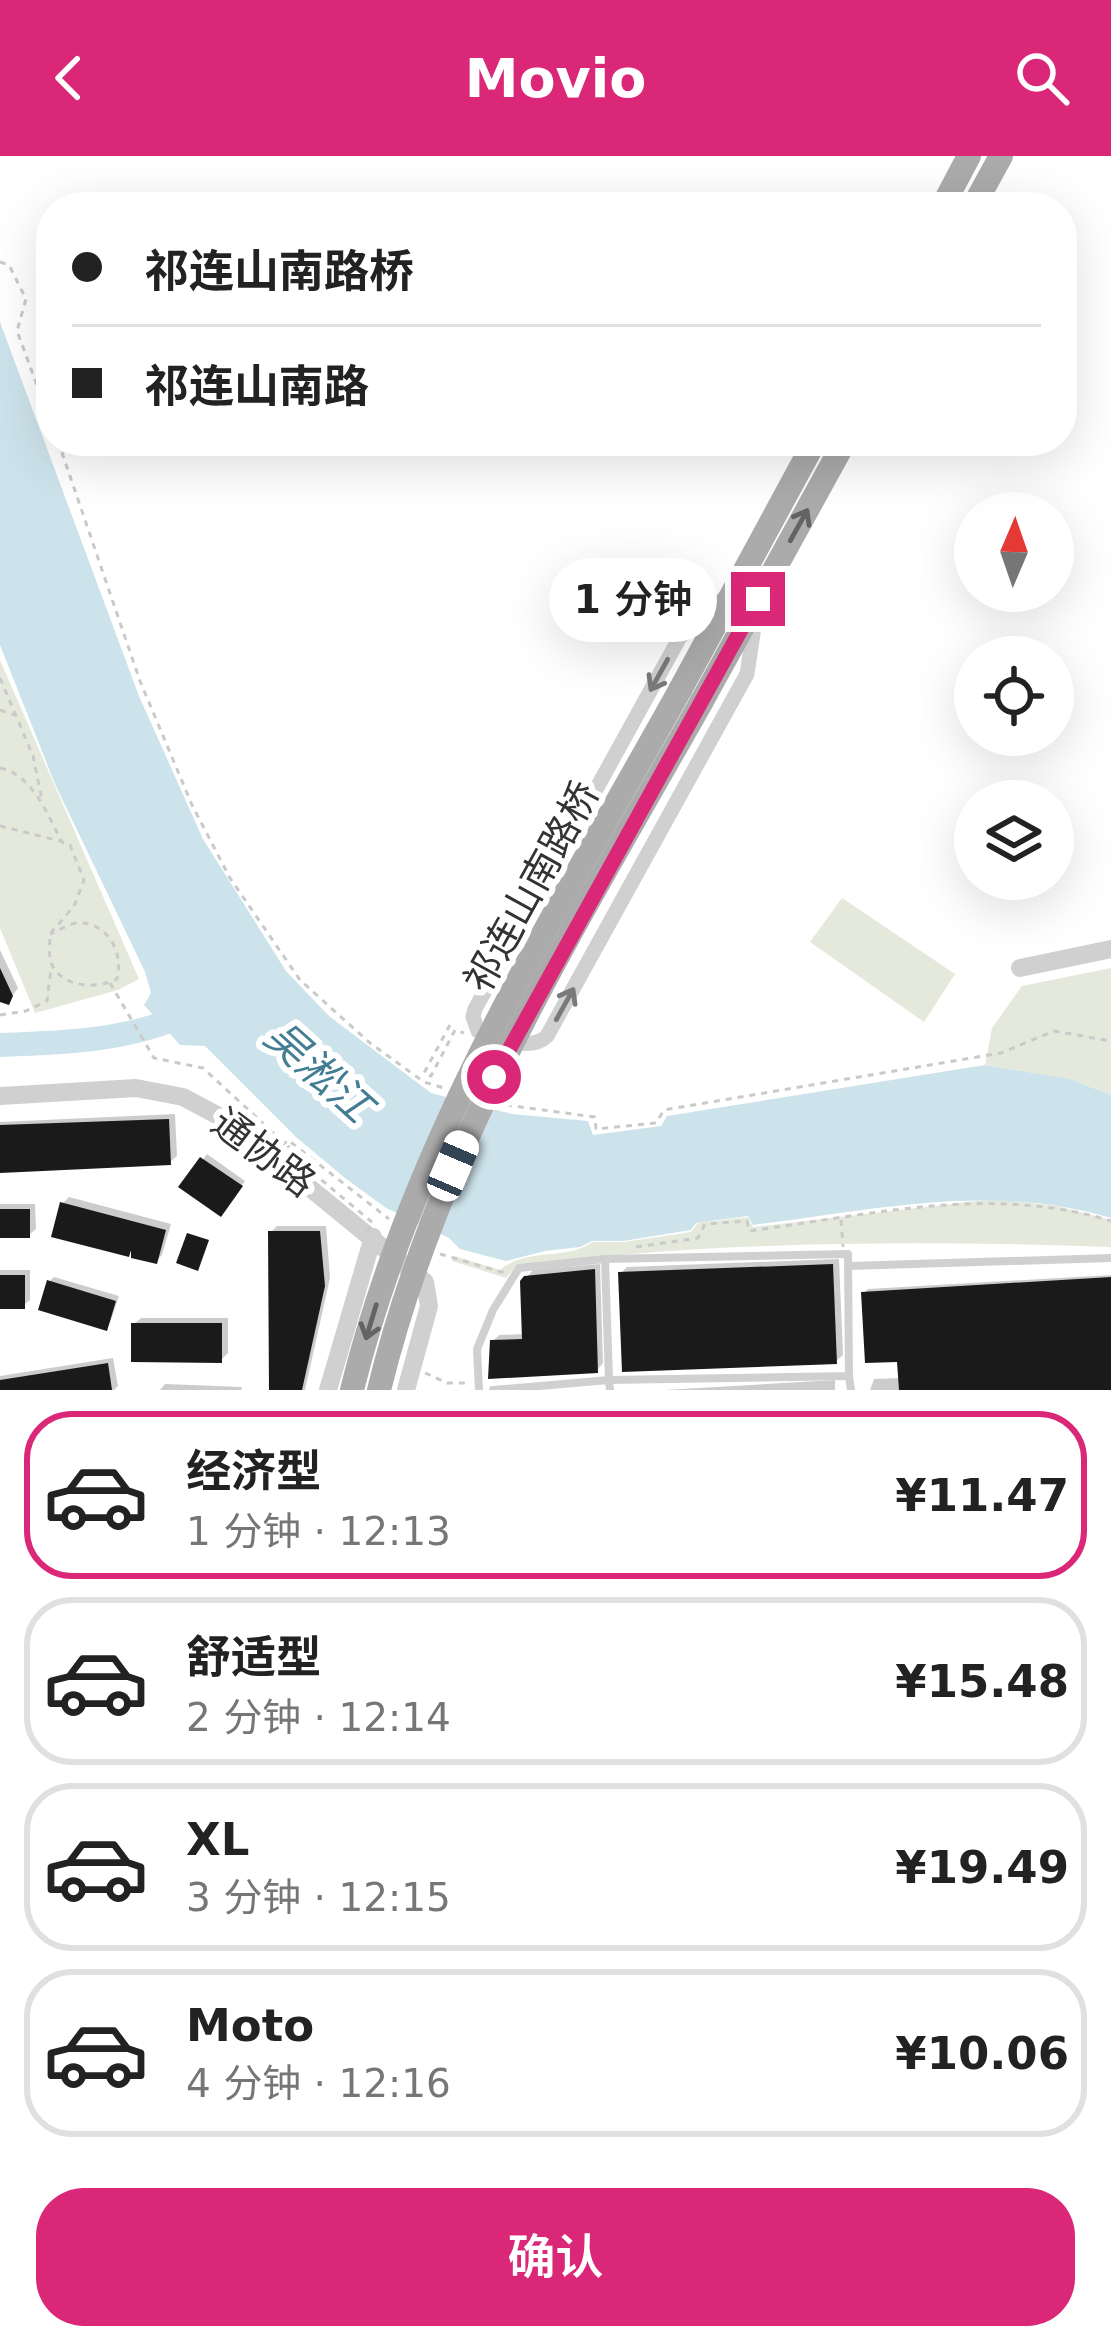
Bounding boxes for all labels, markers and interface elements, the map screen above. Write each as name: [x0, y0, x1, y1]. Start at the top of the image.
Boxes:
icon: back: [36, 45, 102, 111]
icon: search: [1009, 45, 1075, 111]
text: Movio: [465, 47, 646, 110]
text: 祁连山南路桥: [144, 245, 414, 298]
text: 祁连山南路: [144, 360, 369, 413]
north arrow: [954, 492, 1074, 612]
map controls: [954, 492, 1074, 900]
one-way arrow: [788, 508, 811, 543]
callout: 1 分钟: [548, 557, 716, 641]
route end: [731, 572, 785, 626]
text: 1 分钟: [574, 577, 692, 622]
button: locate: [954, 636, 1074, 756]
one-way arrow: [647, 656, 670, 691]
street label: 祁连山南路桥: [455, 774, 608, 1000]
button: layers: [954, 780, 1074, 900]
one-way arrow: [554, 988, 577, 1023]
water label: 吴淞江: [255, 1011, 385, 1134]
route start: [467, 1050, 521, 1104]
street label: 通协路: [203, 1099, 324, 1206]
car: [422, 1126, 484, 1206]
one-way arrow: [358, 1302, 380, 1340]
icon: car: [42, 1441, 150, 1549]
text: 经济型: [186, 1445, 321, 1498]
text: ¥11.47: [895, 1469, 1069, 1522]
text: 1 分钟 · 12:13: [186, 1509, 451, 1554]
icon: car: [42, 1627, 150, 1735]
text: 舒适型: [186, 1631, 321, 1684]
text: ¥15.48: [895, 1655, 1069, 1708]
text: 2 分钟 · 12:14: [186, 1695, 451, 1740]
icon: car: [42, 1813, 150, 1921]
text: XL: [186, 1813, 249, 1866]
text: ¥19.49: [895, 1841, 1069, 1894]
text: 3 分钟 · 12:15: [186, 1875, 451, 1920]
icon: car: [42, 1999, 150, 2107]
text: Moto: [186, 1999, 314, 2052]
text: ¥10.06: [895, 2027, 1069, 2080]
text: 4 分钟 · 12:16: [186, 2061, 451, 2106]
button: 确认: [36, 2188, 1075, 2326]

